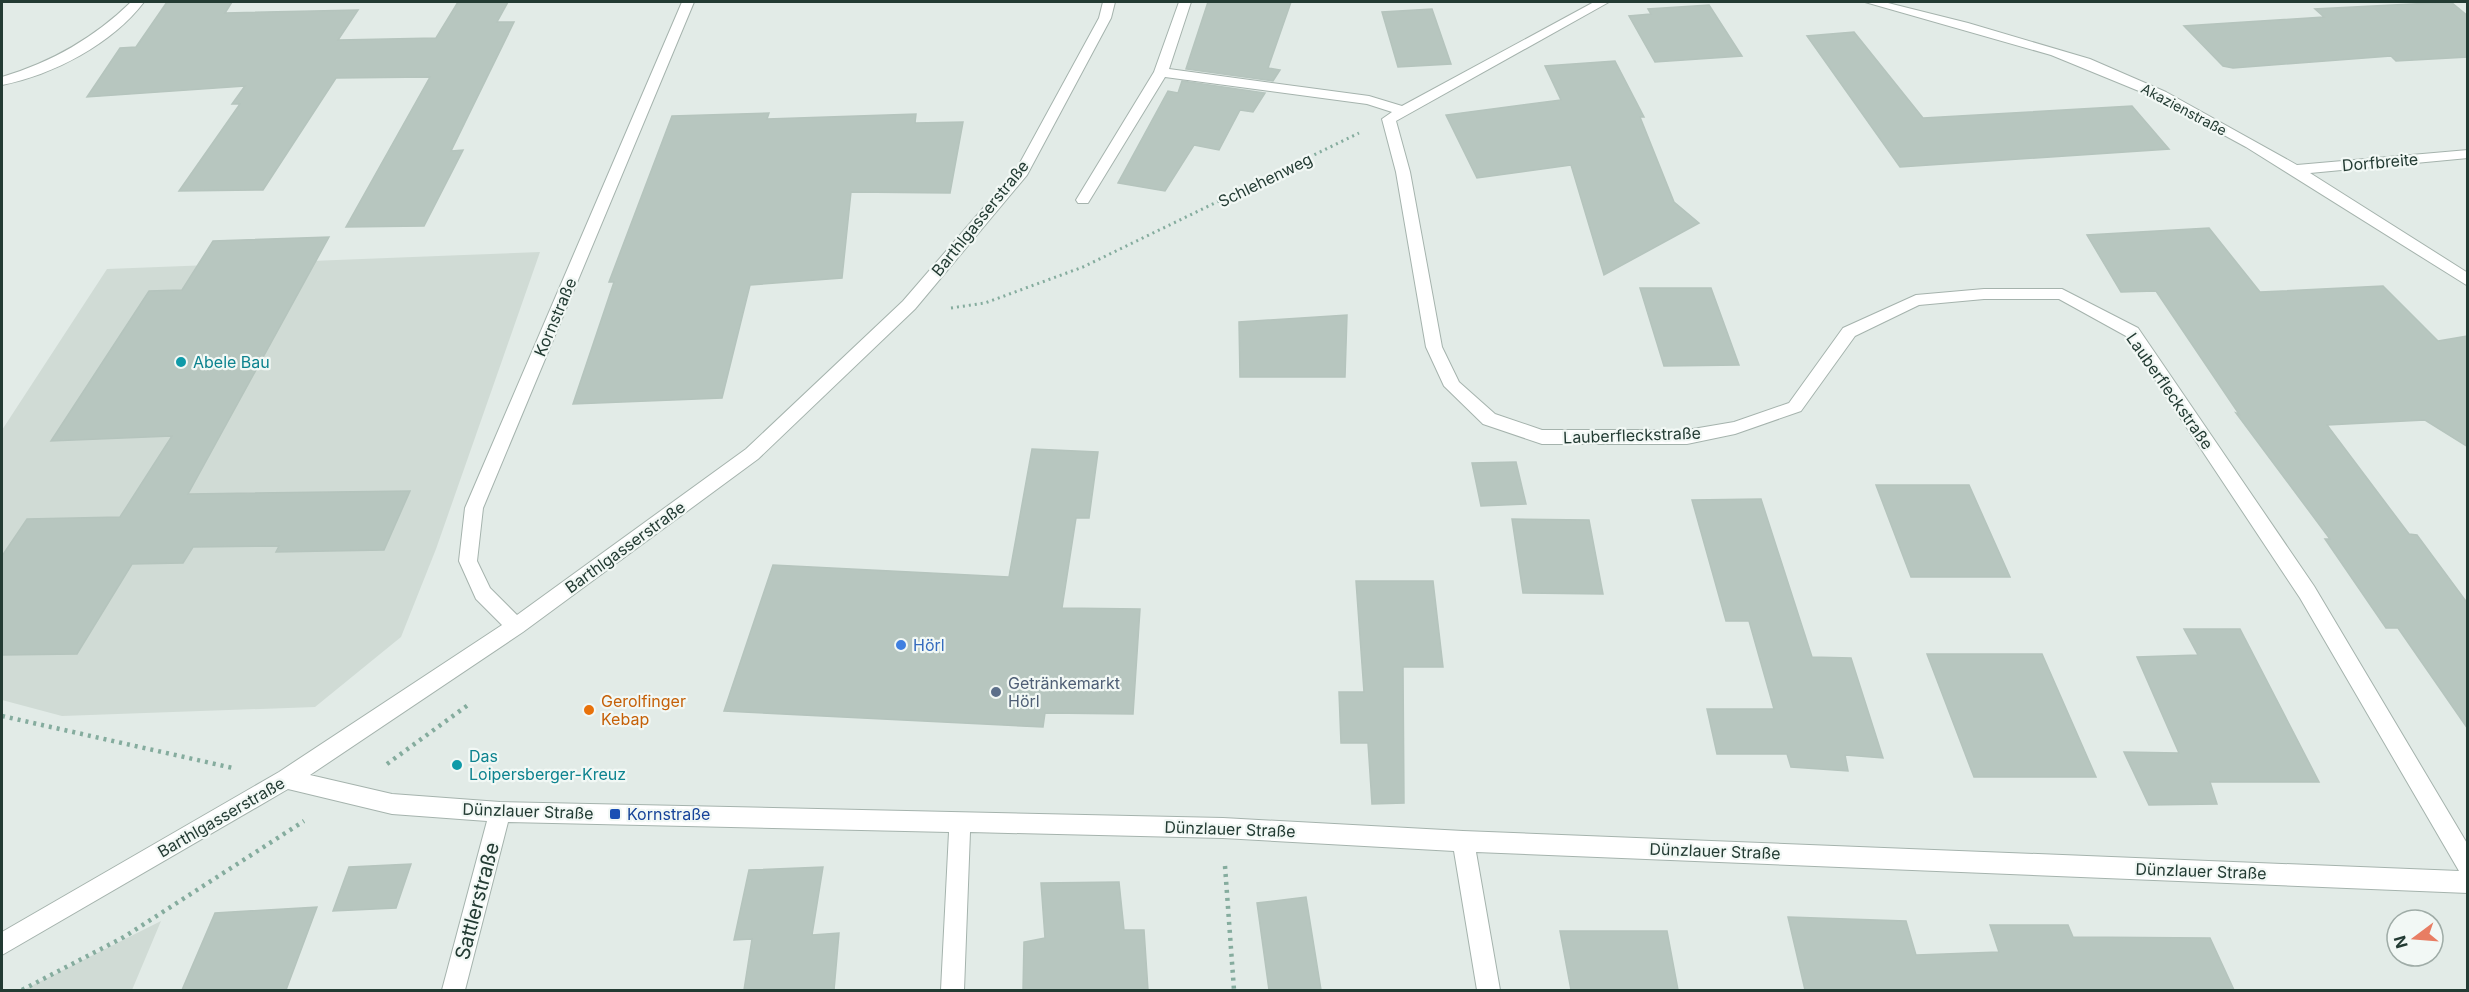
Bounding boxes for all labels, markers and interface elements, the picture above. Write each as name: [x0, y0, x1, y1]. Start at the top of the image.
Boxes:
street label: Akazienstraße: [2138, 79, 2230, 139]
street label: Schlehenweg: [1215, 149, 1315, 211]
street label: Dorfbreite: [2341, 149, 2419, 175]
street label: Barthlgasserstraße: [927, 156, 1033, 280]
street label: Kornstraße: [530, 275, 580, 359]
street label: Lauberfleckstraße: [2122, 329, 2218, 453]
place label: Abele Bau: [193, 352, 270, 372]
marker: Abele Bau: [174, 355, 188, 369]
street label: Lauberfleckstraße: [1563, 423, 1701, 447]
street label: Barthlgasserstraße: [561, 497, 689, 597]
place label: Hörl: [913, 635, 945, 655]
marker: Hörl: [894, 638, 908, 652]
place label: Getränkemarkt Hörl: [1008, 673, 1120, 711]
marker: Getränkemarkt Hörl: [989, 685, 1003, 699]
place label: Gerolfinger Kebap: [601, 691, 686, 729]
marker: Gerolfinger Kebap: [582, 703, 596, 717]
place label: Das Loipersberger-Kreuz: [469, 746, 626, 784]
marker: Das Loipersberger-Kreuz: [450, 758, 464, 772]
street label: Barthlgasserstraße: [154, 773, 288, 861]
street label: Dünzlauer Straße: [462, 799, 594, 823]
place label: Kornstraße: [627, 804, 710, 824]
marker: Kornstraße: [608, 807, 622, 821]
street label: Dünzlauer Straße: [1164, 817, 1296, 841]
street label: Dünzlauer Straße: [1649, 839, 1781, 863]
street label: Sattlerstraße: [450, 840, 504, 962]
street label: Dünzlauer Straße: [2135, 859, 2267, 883]
north arrow: [2385, 908, 2445, 968]
text: N: [2389, 934, 2412, 951]

